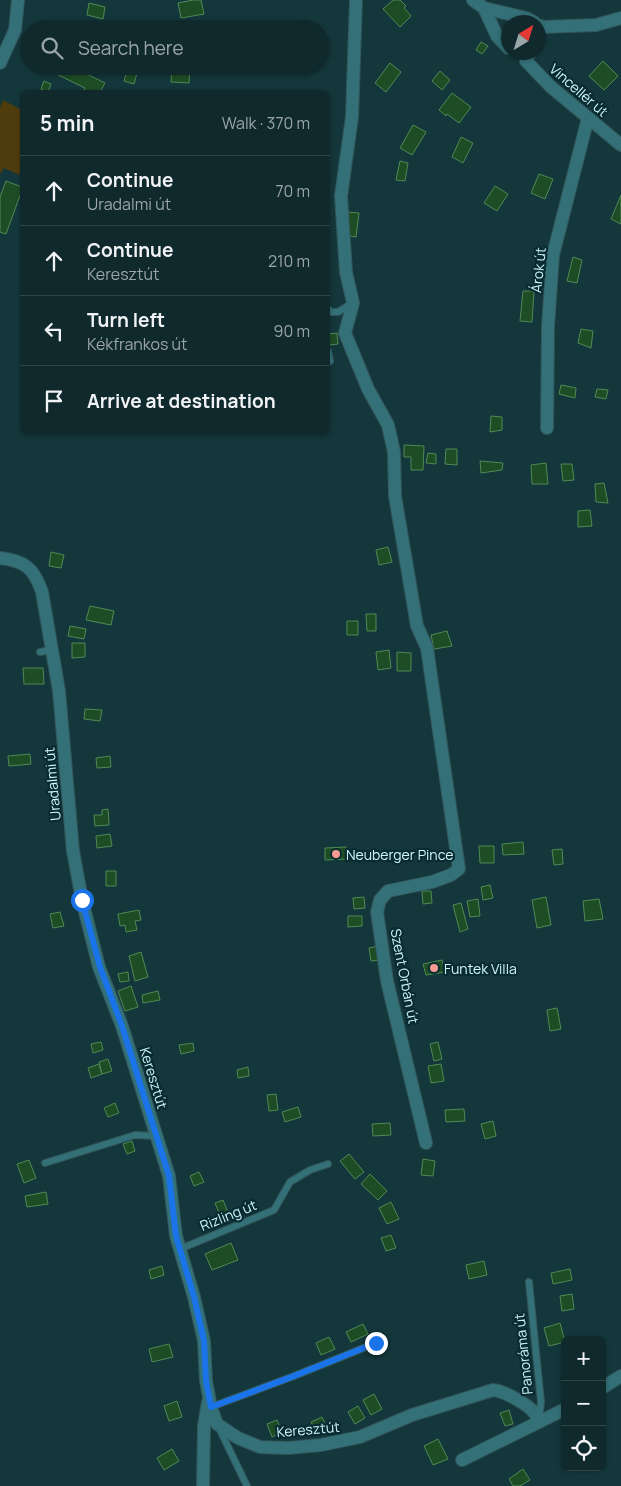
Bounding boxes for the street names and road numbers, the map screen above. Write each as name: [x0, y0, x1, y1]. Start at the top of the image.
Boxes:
street label: Vincellér út: [546, 59, 613, 121]
street label: Árok út: [526, 246, 550, 294]
street label: Uradalmi út: [39, 746, 65, 821]
street label: Szent Orbán út: [386, 927, 424, 1026]
street label: Keresztút: [136, 1045, 172, 1111]
street label: Rizling út: [197, 1195, 259, 1235]
street label: Panoráma út: [509, 1312, 537, 1395]
street label: Keresztút: [276, 1417, 341, 1441]

